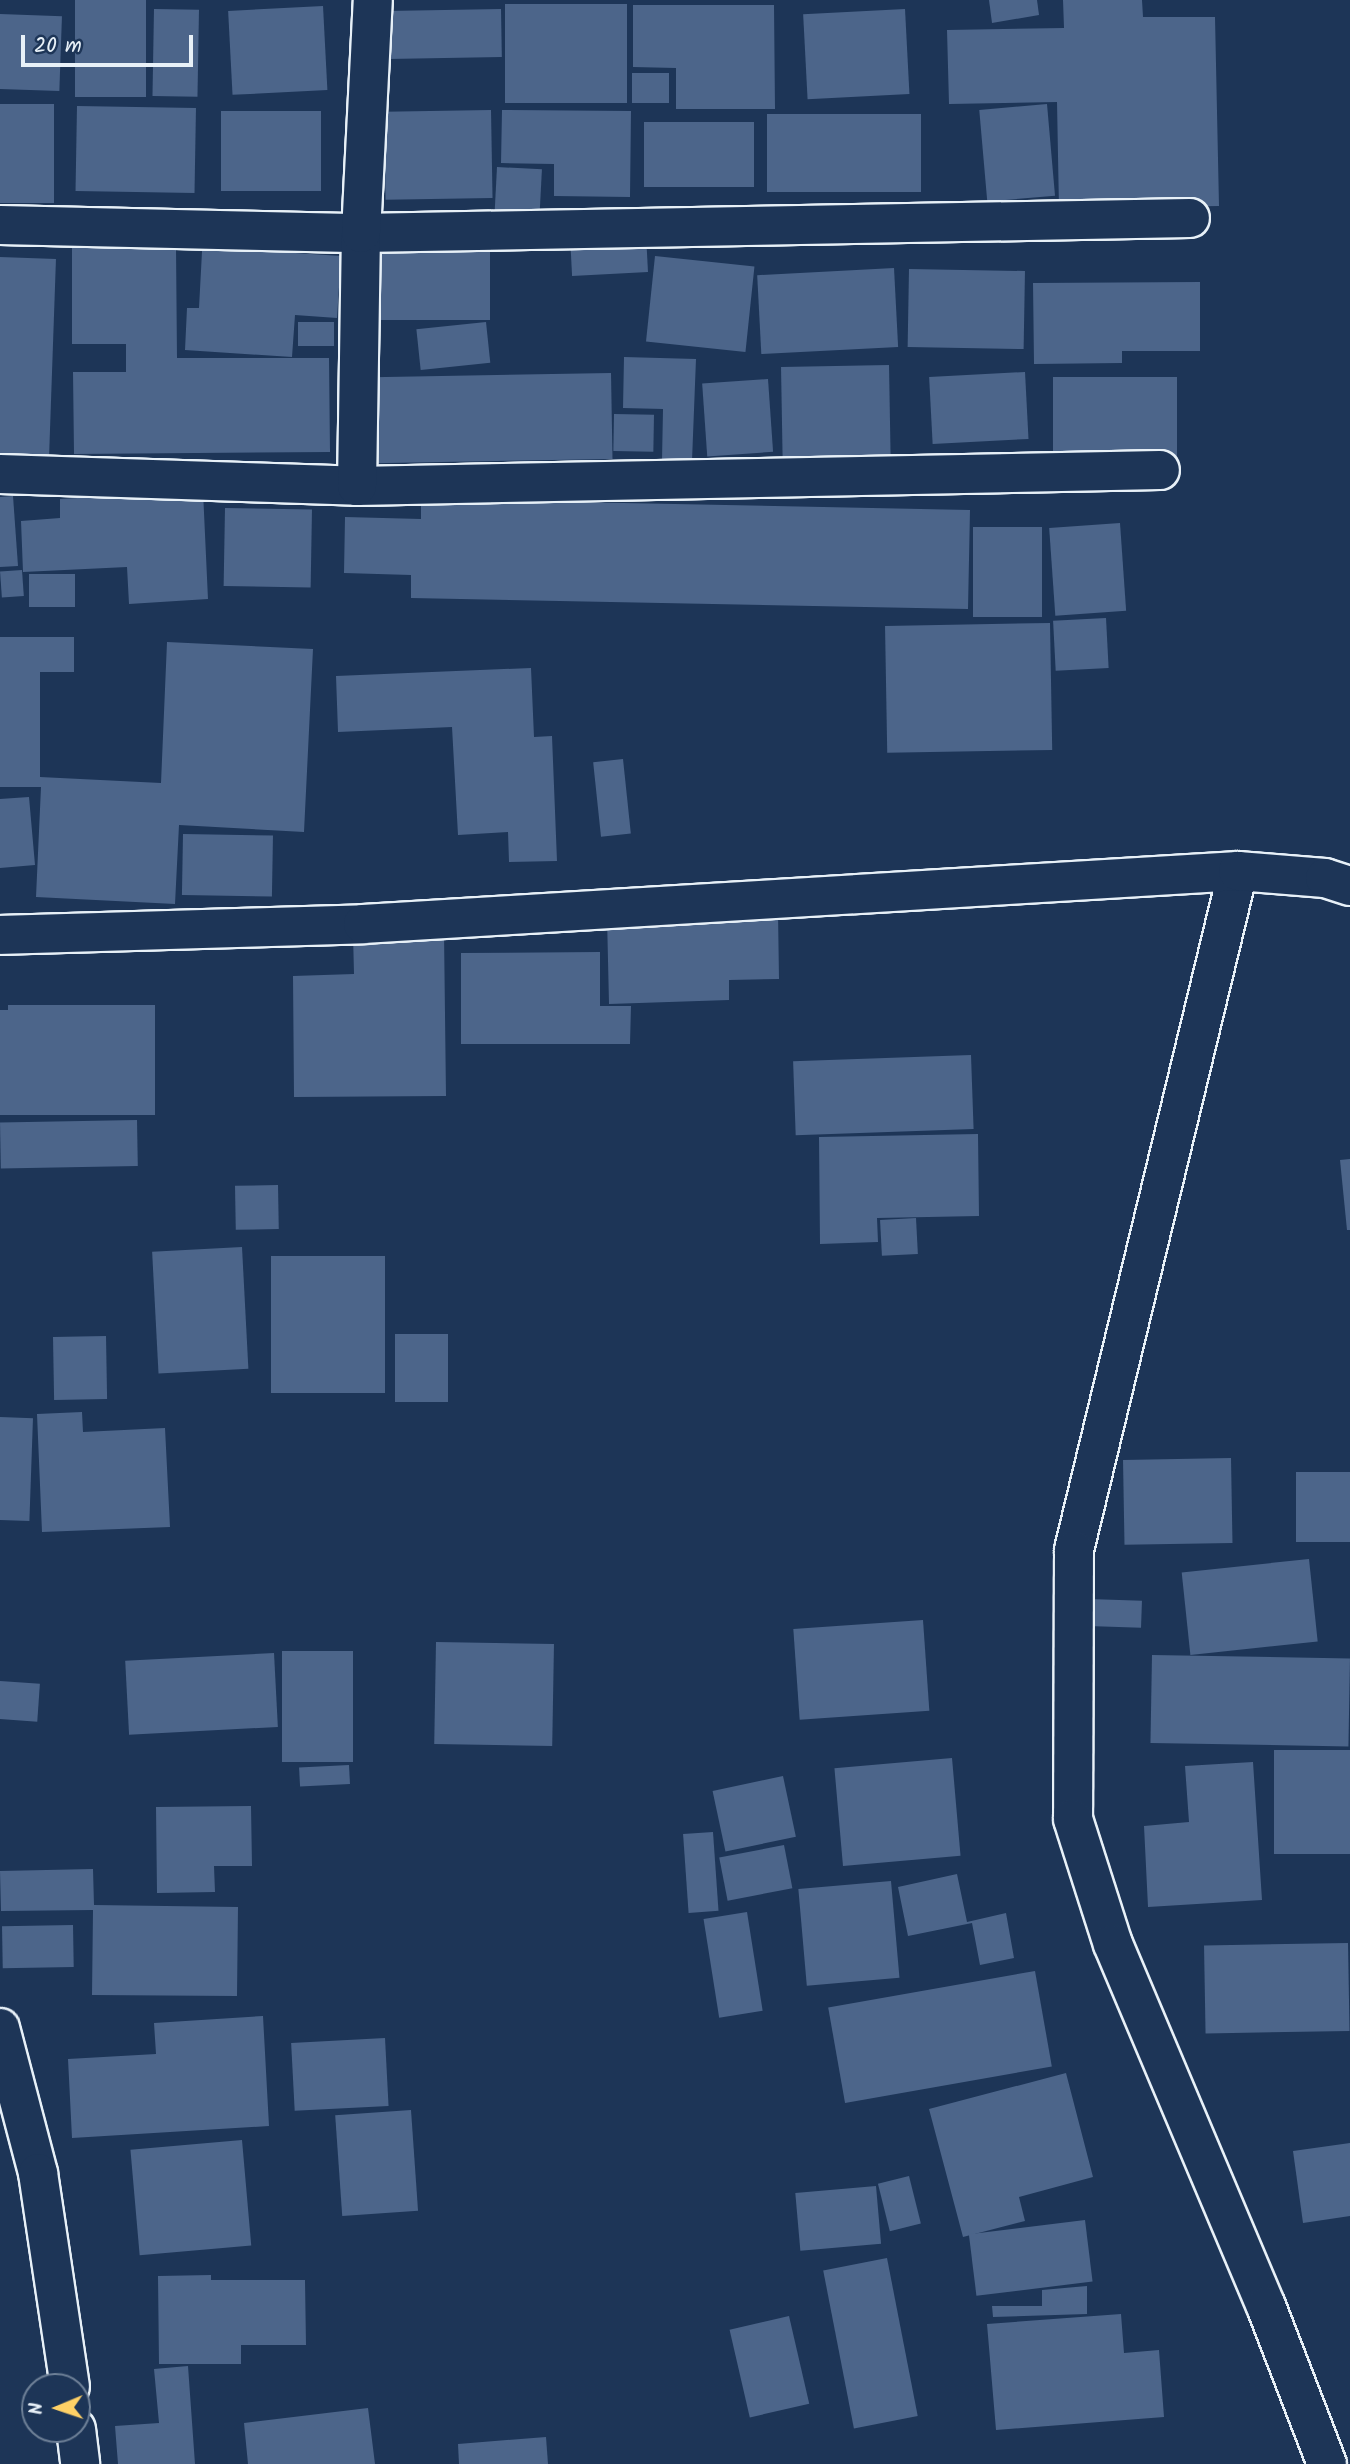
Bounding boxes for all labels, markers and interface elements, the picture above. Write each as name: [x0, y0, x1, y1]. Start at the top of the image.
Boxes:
scale bar: [24, 21, 196, 65]
text: 20 m: [34, 30, 82, 63]
north arrow: [21, 2373, 91, 2443]
text: N: [22, 2402, 52, 2415]

